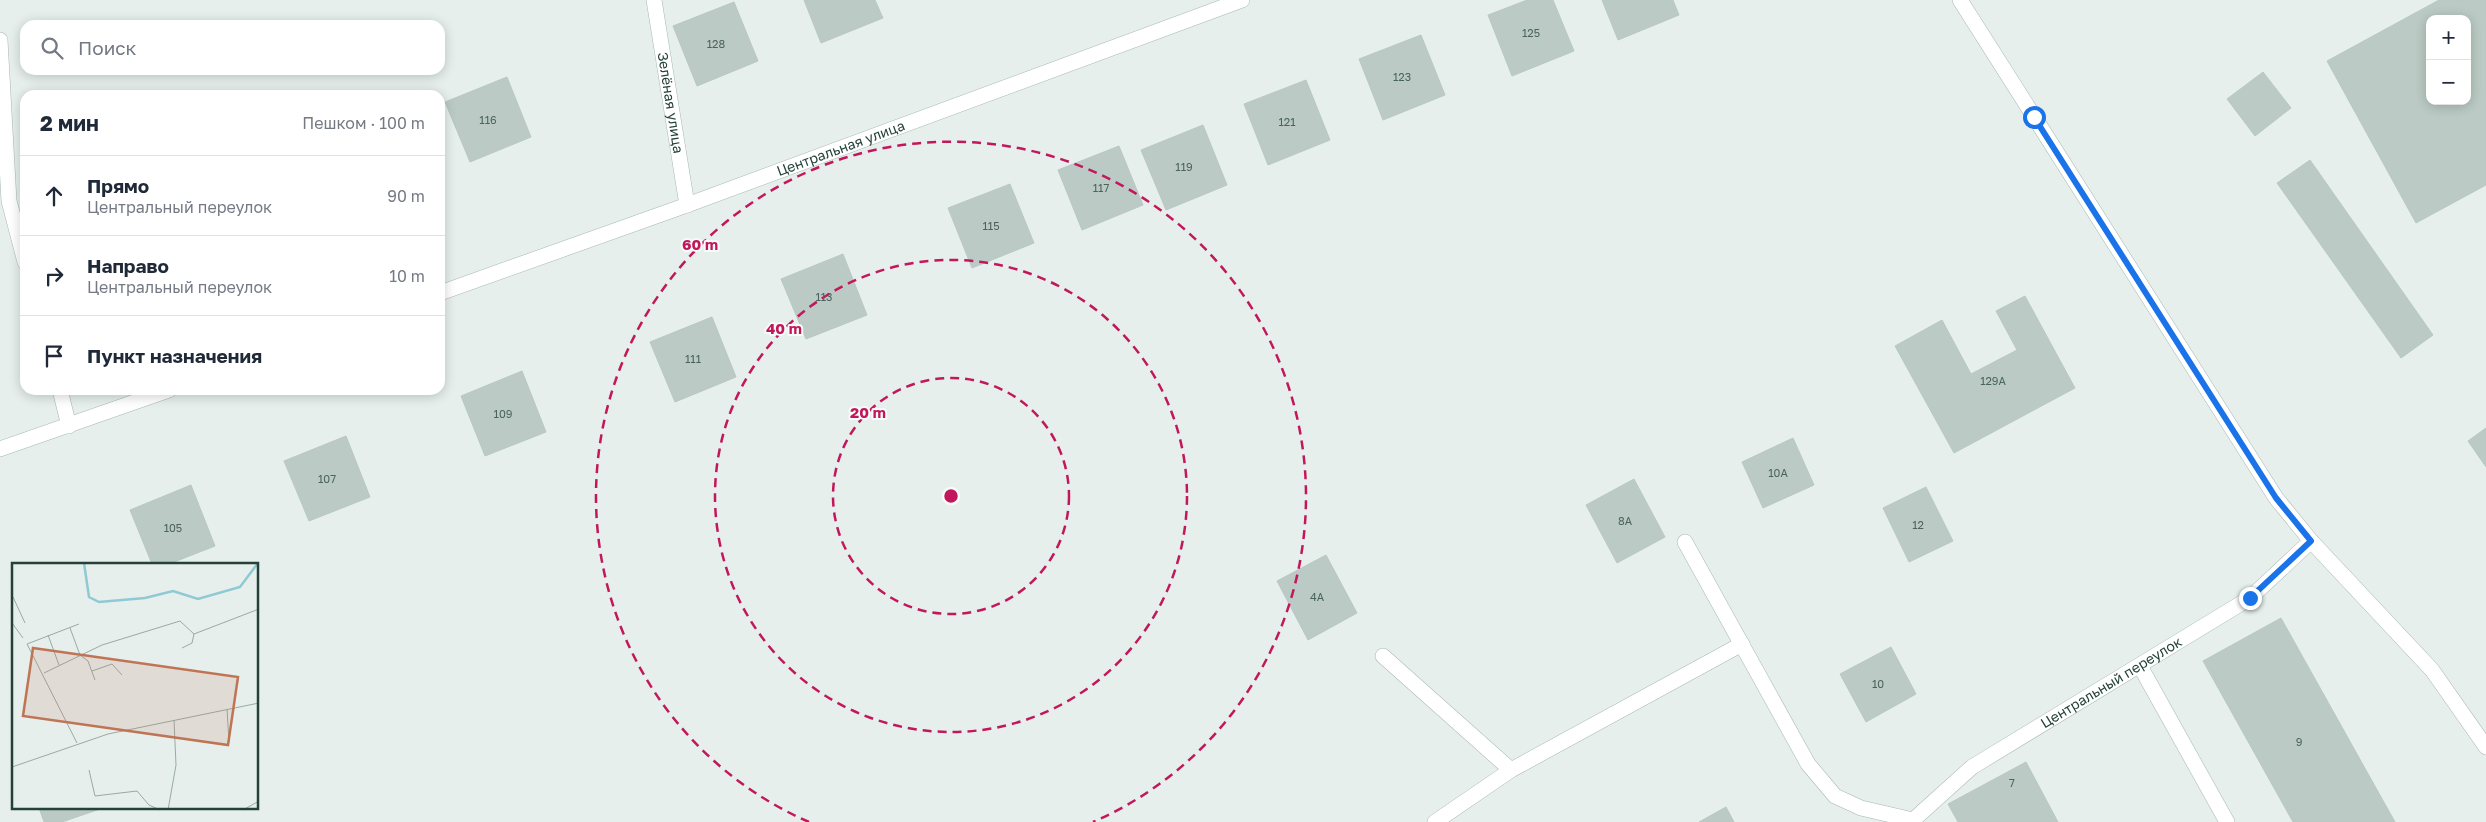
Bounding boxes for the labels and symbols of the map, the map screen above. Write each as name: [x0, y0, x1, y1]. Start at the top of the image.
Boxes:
house number: 125: [1522, 26, 1540, 39]
house number: 128: [707, 37, 725, 50]
street label: Зелёная улица: [655, 51, 688, 154]
house number: 123: [1393, 70, 1411, 83]
route start: [2023, 106, 2046, 129]
house number: 116: [479, 113, 497, 126]
house number: 121: [1278, 115, 1296, 128]
street label: Центральная улица: [774, 116, 907, 179]
house number: 119: [1175, 160, 1193, 173]
house number: 117: [1093, 181, 1109, 194]
house number: 115: [982, 219, 1000, 232]
text: 60 m: [682, 235, 718, 253]
house number: 113: [815, 290, 833, 303]
text: 40 m: [766, 319, 802, 337]
house number: 111: [685, 352, 701, 365]
house number: 129А: [1980, 374, 2006, 387]
text: 20 m: [850, 403, 886, 421]
house number: 109: [494, 407, 512, 420]
house number: 10А: [1768, 466, 1788, 479]
house number: 107: [318, 472, 336, 485]
centre of rings: [942, 487, 960, 505]
house number: 8А: [1618, 514, 1633, 527]
house number: 12: [1912, 518, 1924, 531]
house number: 105: [164, 521, 182, 534]
inset map: [12, 563, 259, 810]
route end: [2239, 587, 2262, 610]
house number: 4А: [1310, 590, 1325, 603]
street label: Центральный переулок: [2037, 633, 2185, 731]
house number: 10: [1872, 677, 1884, 690]
house number: 9: [2296, 735, 2302, 748]
house number: 7: [2009, 776, 2015, 789]

